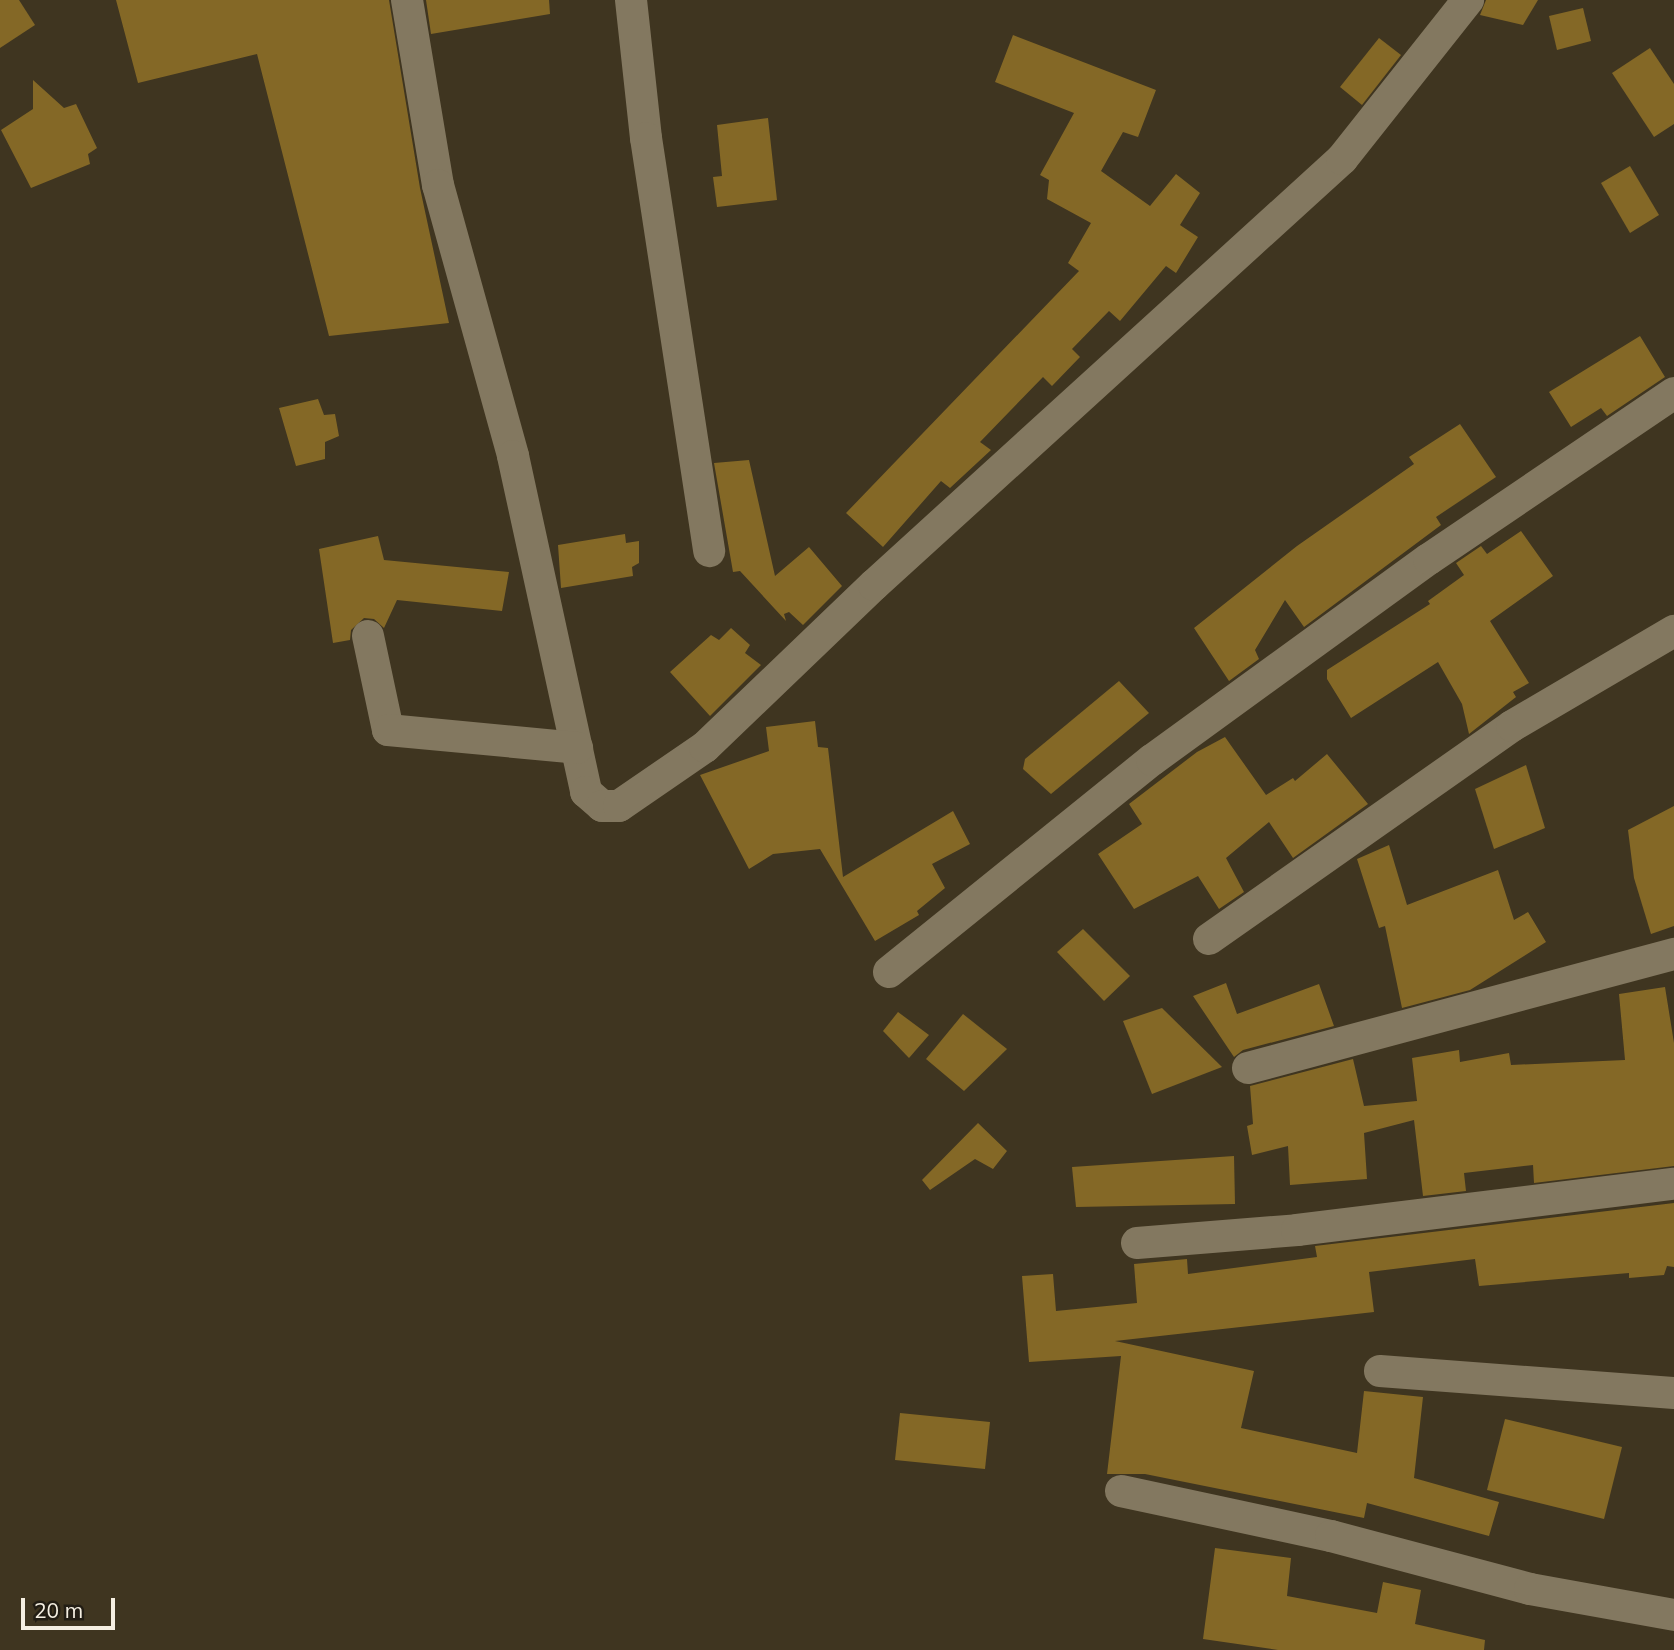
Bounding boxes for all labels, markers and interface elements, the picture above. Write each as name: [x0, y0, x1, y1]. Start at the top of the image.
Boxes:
scale bar: [24, 1584, 119, 1628]
text: 20 m: [34, 1597, 83, 1623]

